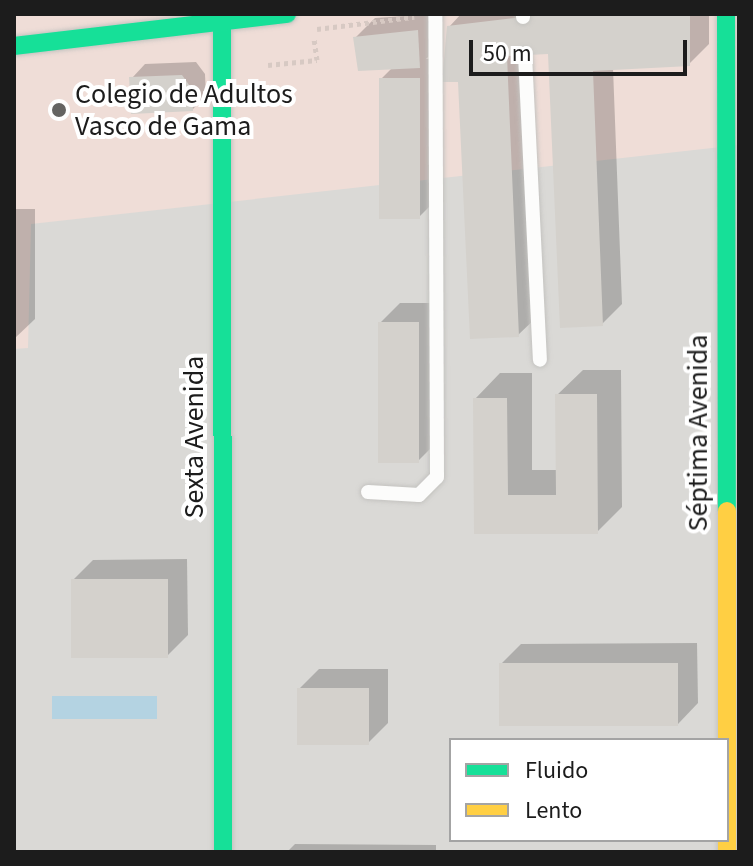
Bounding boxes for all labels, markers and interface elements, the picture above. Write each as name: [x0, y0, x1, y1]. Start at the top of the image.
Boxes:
scale bar: [473, 24, 691, 74]
text: 50 m: [483, 36, 532, 71]
place label: Colegio de Adultos Vasco de Gama: [75, 77, 293, 143]
marker: Colegio de Adultos Vasco de Gama: [50, 101, 68, 119]
street label: Séptima Avenida: [681, 335, 715, 531]
street label: Sexta Avenida: [177, 356, 211, 518]
legend: [449, 738, 729, 842]
text: Fluido: [525, 753, 588, 788]
text: Lento: [525, 793, 582, 828]

